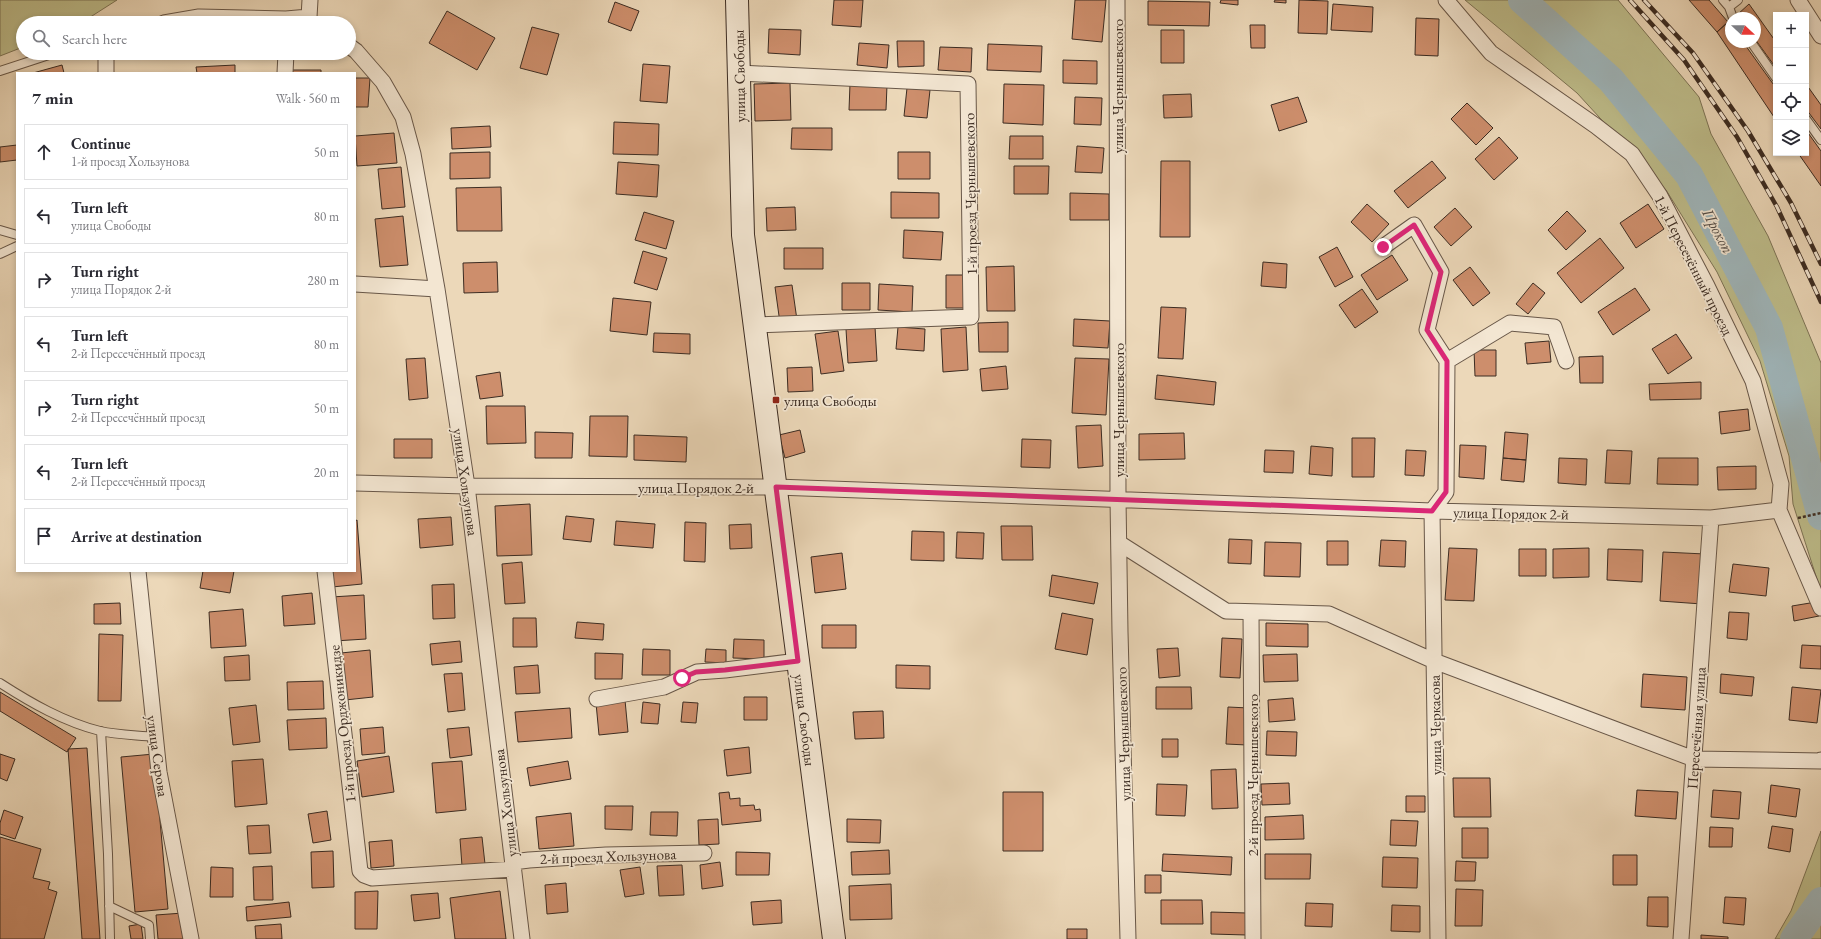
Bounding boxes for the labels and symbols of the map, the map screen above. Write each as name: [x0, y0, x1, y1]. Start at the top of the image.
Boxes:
north arrow: [1725, 12, 1761, 48]
street label: улица Чернышевского: [1108, 19, 1127, 153]
street label: улица Свободы: [729, 30, 749, 122]
street label: 1-й проезд Чернышевского: [959, 113, 981, 275]
street label: 1-й Пересечённый проезд: [1650, 192, 1738, 338]
water label: Прокоп: [1697, 204, 1739, 257]
route end: [1374, 238, 1392, 256]
street label: улица Чернышевского: [1109, 343, 1128, 477]
place label: улица Свободы: [784, 391, 877, 410]
marker: улица Свободы: [771, 395, 781, 405]
street label: улица Хользунова: [449, 427, 483, 537]
street label: улица Порядок 2-й: [638, 478, 754, 497]
street label: улица Порядок 2-й: [1453, 502, 1569, 524]
street label: 1-й проезд Орджоникидзе: [324, 644, 360, 804]
street label: Пересечённая улица: [1682, 666, 1710, 790]
street label: улица Чернышевского: [1111, 667, 1135, 801]
route start: [673, 669, 691, 687]
street label: улица Свободы: [790, 673, 820, 767]
street label: улица Черкасова: [1425, 675, 1445, 775]
street label: 2-й проезд Чернышевского: [1243, 694, 1262, 856]
street label: улица Серова: [143, 714, 173, 798]
street label: улица Хользунова: [489, 748, 521, 858]
street label: 2-й проезд Хользунова: [539, 844, 677, 868]

